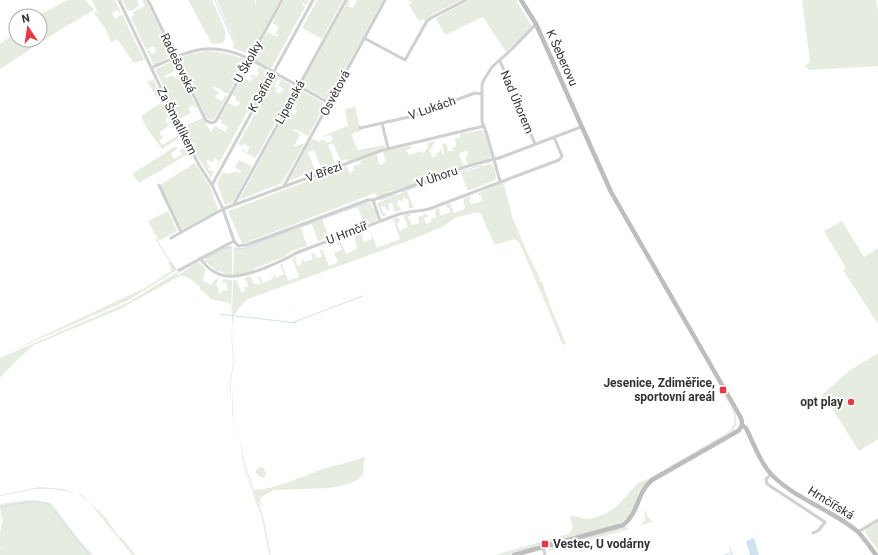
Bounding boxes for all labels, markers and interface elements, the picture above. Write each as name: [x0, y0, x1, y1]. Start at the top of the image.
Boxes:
north arrow: [8, 8, 48, 48]
text: N: [21, 11, 31, 26]
street label: K Šeberovu: [543, 27, 582, 88]
street label: Radešovská: [158, 31, 198, 95]
street label: U Školky: [230, 38, 265, 85]
street label: Osvětová: [317, 68, 353, 118]
street label: Nad Úhorem: [497, 68, 537, 136]
street label: K Safině: [245, 69, 279, 115]
street label: Lipenská: [272, 78, 308, 126]
street label: Za Šmatlíkem: [154, 85, 201, 157]
street label: V Lukách: [407, 93, 457, 123]
street label: V Březí: [304, 159, 345, 185]
street label: V Úhoru: [414, 163, 459, 191]
street label: U Hrnčíř: [324, 218, 371, 247]
place label: Jesenice, Zdiměřice, sportovní areál: [603, 376, 715, 404]
marker: Jesenice, Zdiměřice, sportovní areál: [718, 385, 728, 395]
place label: opt play: [800, 395, 844, 409]
marker: opt play: [846, 397, 856, 407]
street label: Hrnčířská: [806, 483, 856, 523]
place label: Vestec, U vodárny: [553, 537, 651, 551]
marker: Vestec, U vodárny: [540, 539, 550, 549]

